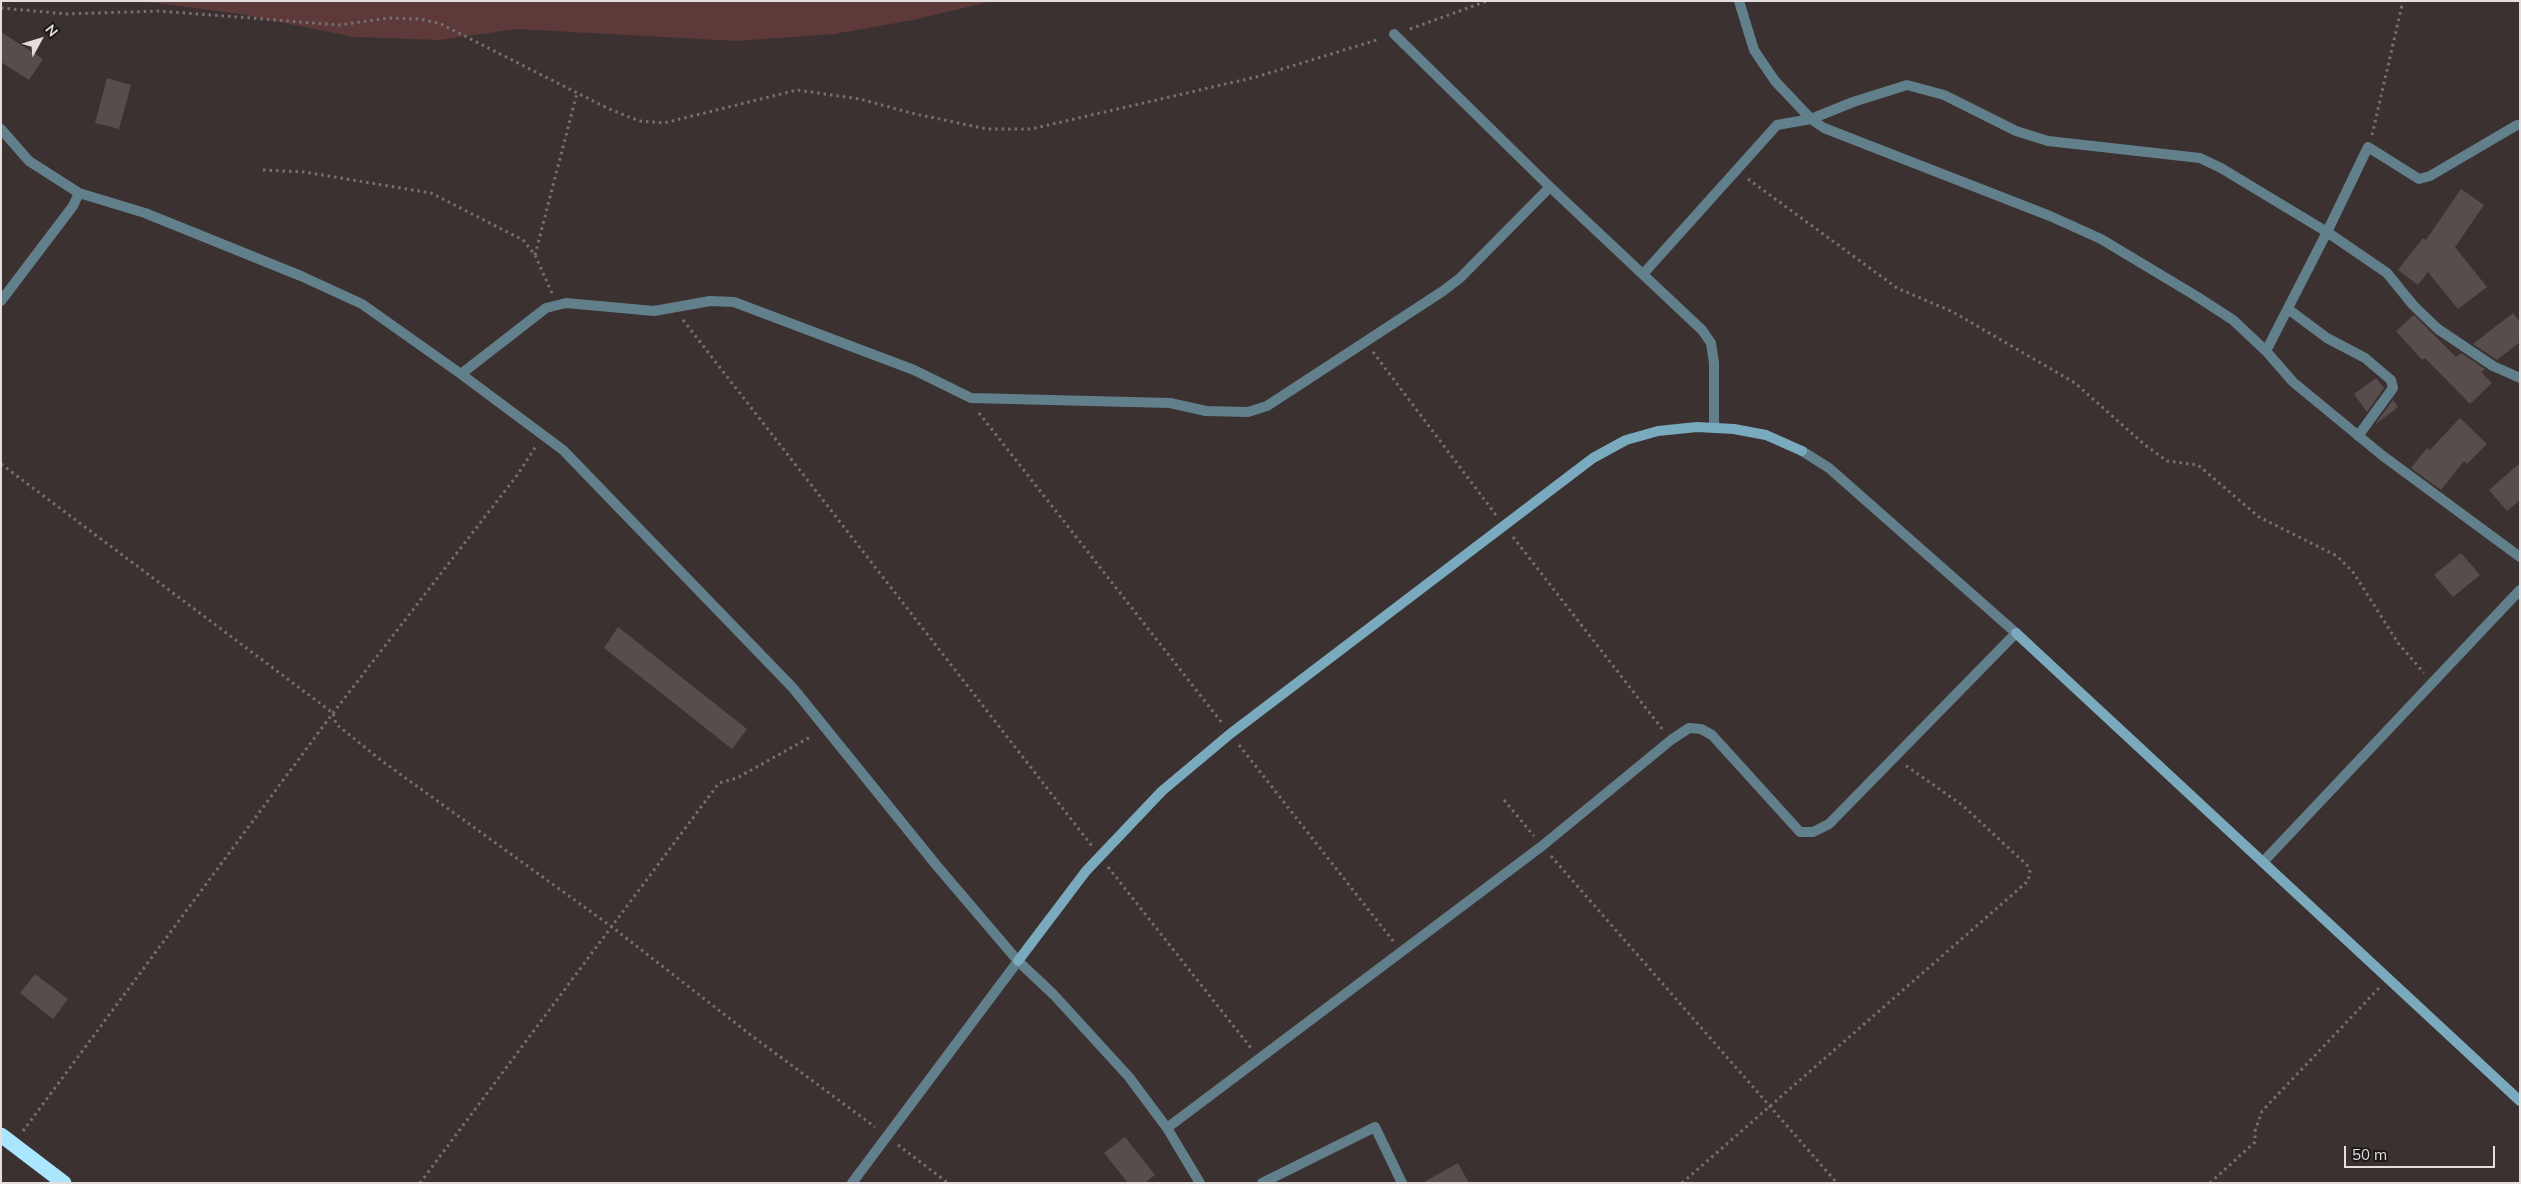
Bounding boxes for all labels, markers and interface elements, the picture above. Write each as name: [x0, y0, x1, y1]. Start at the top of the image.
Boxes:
north arrow: [15, 15, 65, 65]
text: N: [41, 21, 62, 40]
scale bar: [2346, 1136, 2497, 1168]
text: 50 m: [2352, 1145, 2387, 1164]

